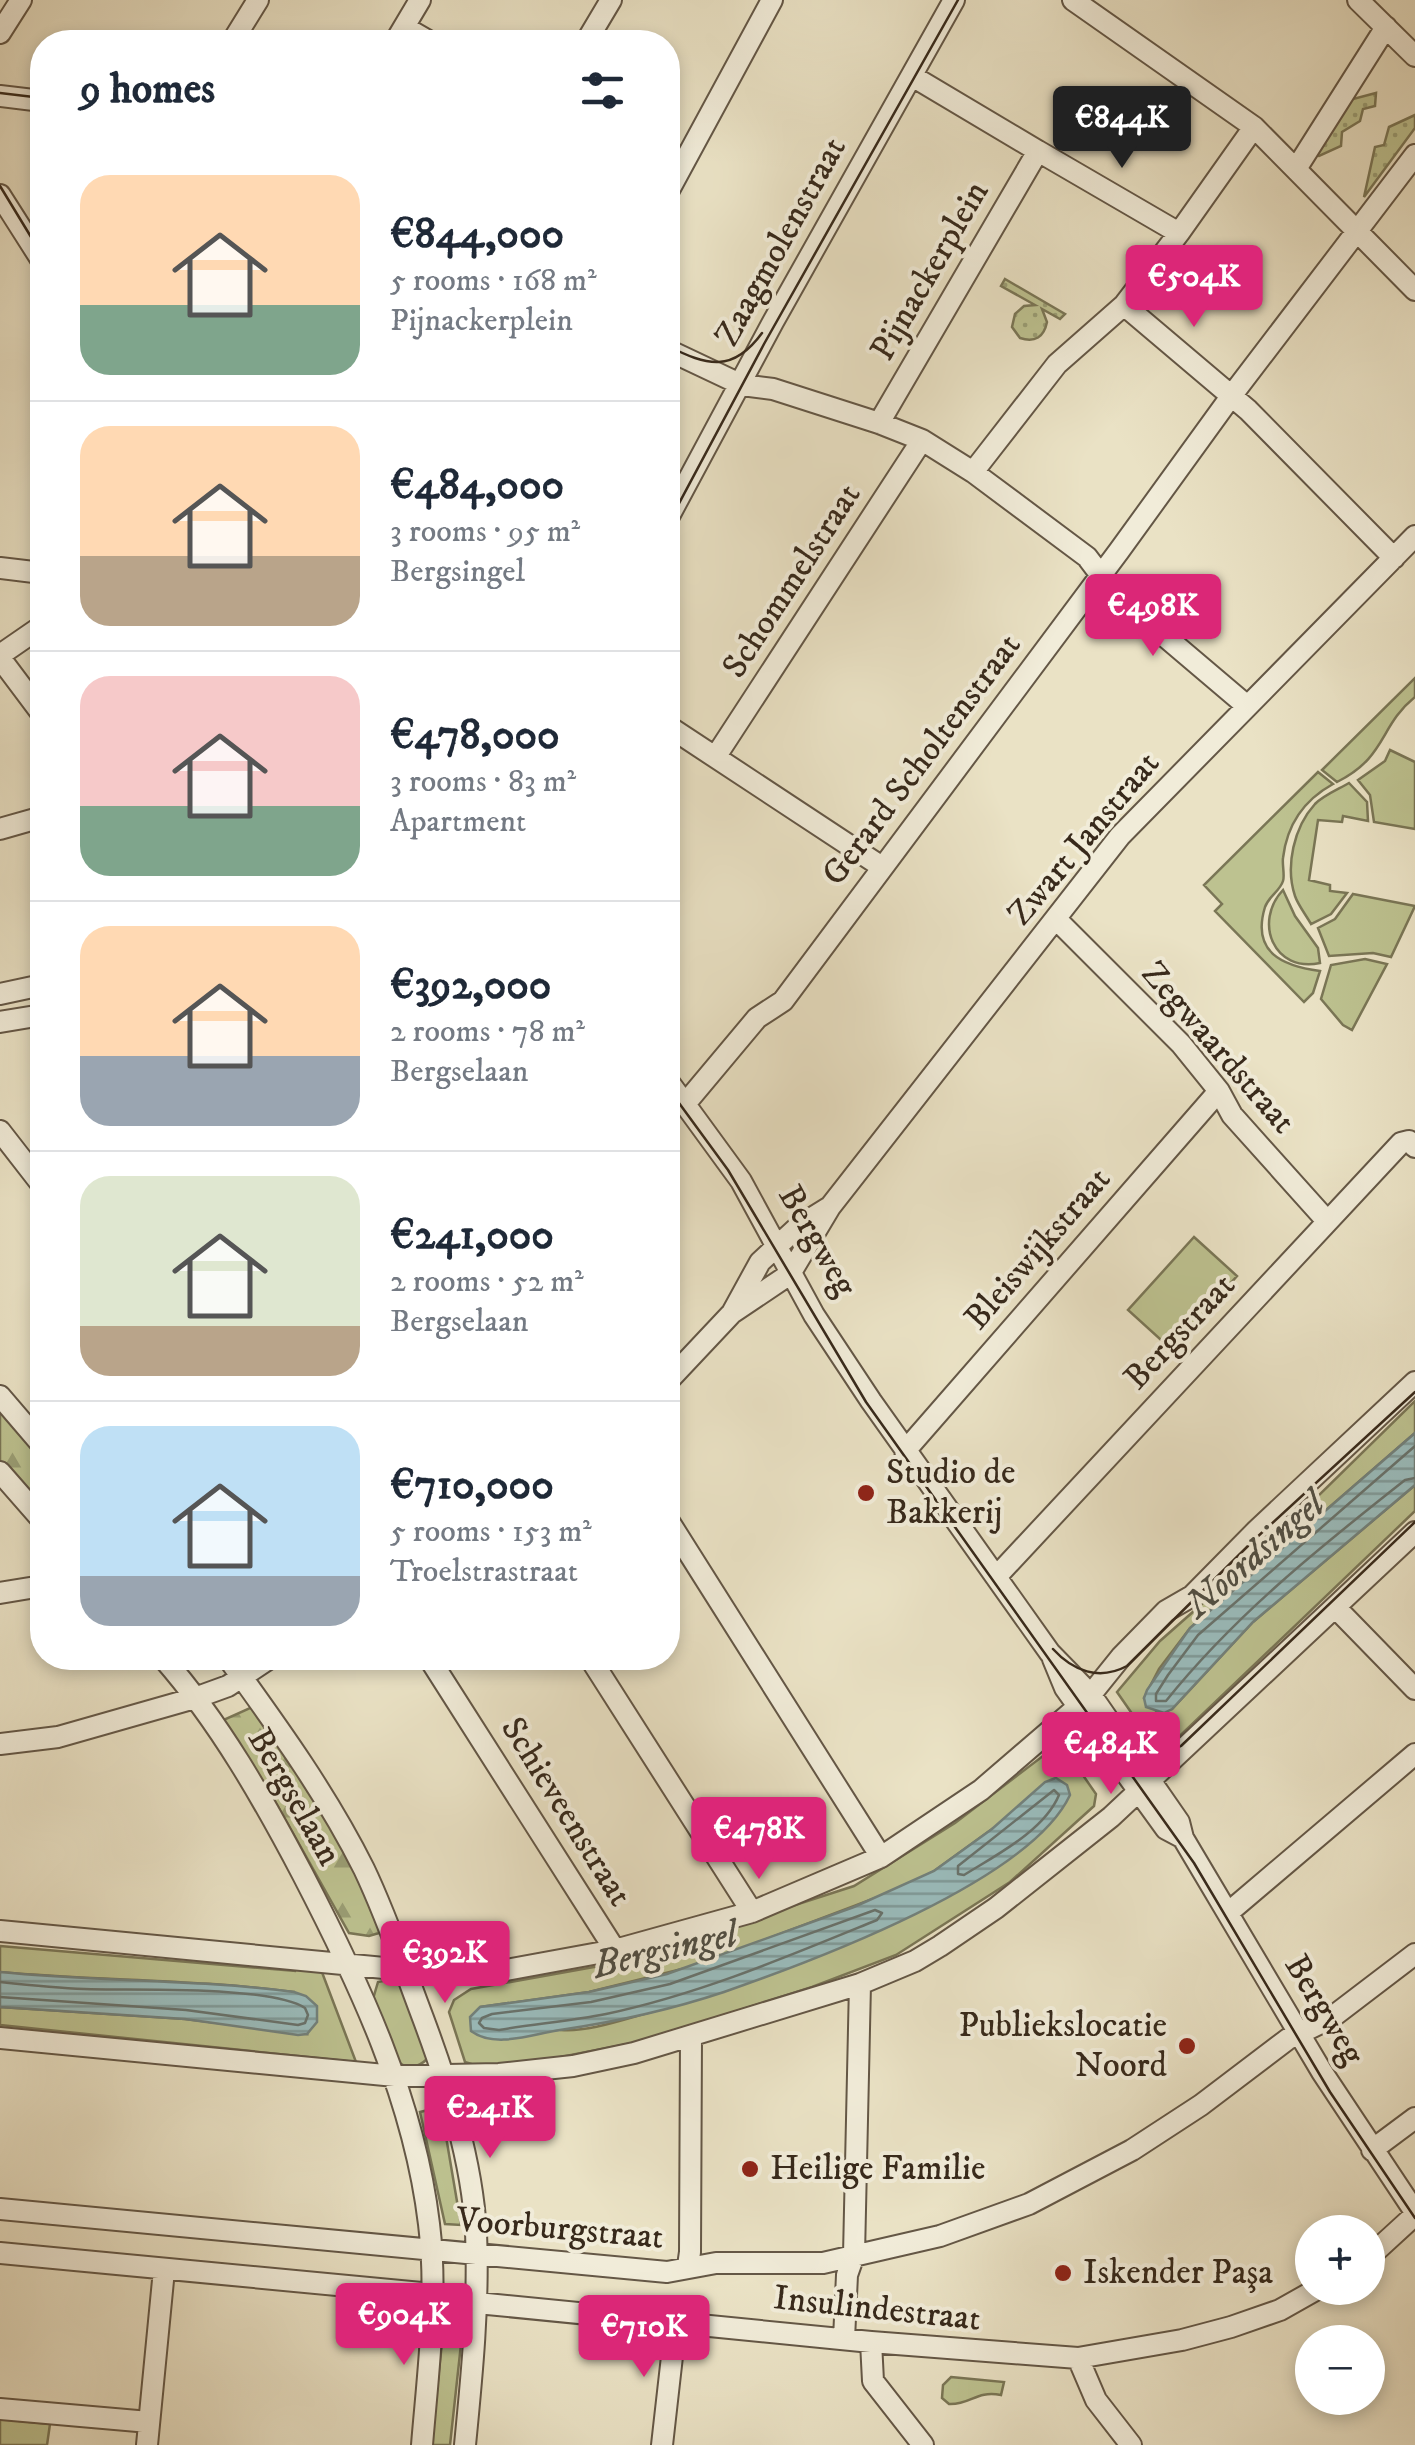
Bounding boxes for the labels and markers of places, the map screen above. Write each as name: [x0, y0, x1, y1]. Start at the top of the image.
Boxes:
pin: €844K: [1052, 86, 1192, 171]
pin: €504K: [1124, 245, 1264, 330]
pin: €498K: [1083, 574, 1223, 659]
place label: Studio de Bakkerij: [886, 1451, 1015, 1535]
marker: Studio de Bakkerij: [855, 1482, 877, 1504]
pin: €484K: [1041, 1712, 1181, 1797]
pin: €478K: [689, 1797, 829, 1882]
pin: €392K: [375, 1921, 515, 2006]
place label: Publiekslocatie Noord: [958, 2004, 1168, 2088]
marker: Publiekslocatie Noord: [1176, 2035, 1198, 2057]
pin: €241K: [420, 2076, 560, 2161]
place label: Heilige Familie: [770, 2147, 986, 2191]
marker: Heilige Familie: [739, 2158, 761, 2180]
place label: Iskender Paşa: [1083, 2251, 1273, 2295]
marker: Iskender Paşa: [1052, 2262, 1074, 2284]
pin: €904K: [334, 2283, 474, 2368]
pin: €710K: [574, 2295, 714, 2380]

